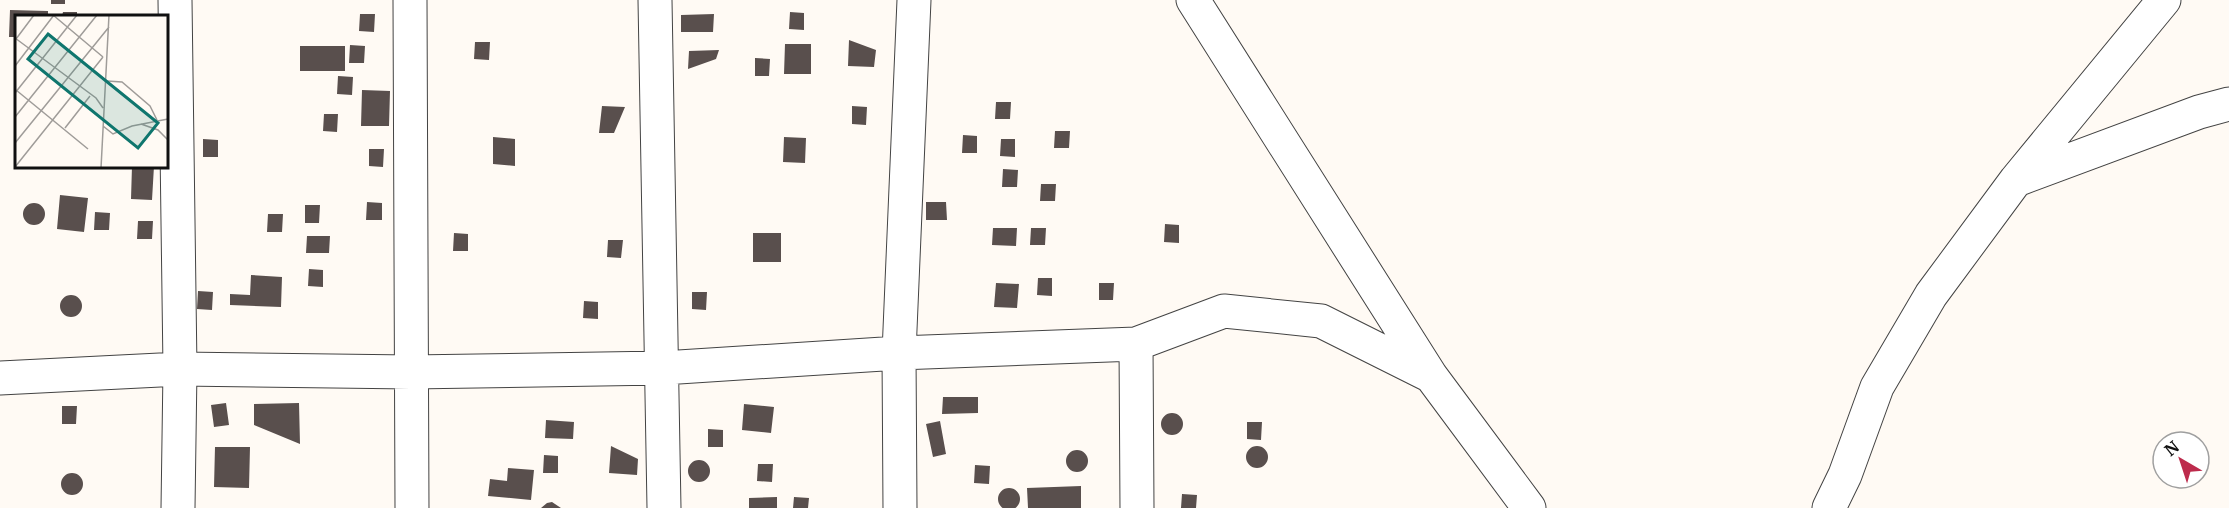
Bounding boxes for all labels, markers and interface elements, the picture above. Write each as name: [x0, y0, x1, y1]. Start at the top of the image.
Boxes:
inset map: [15, 15, 168, 168]
north arrow: [2151, 430, 2211, 490]
text: N: [2160, 436, 2183, 460]

